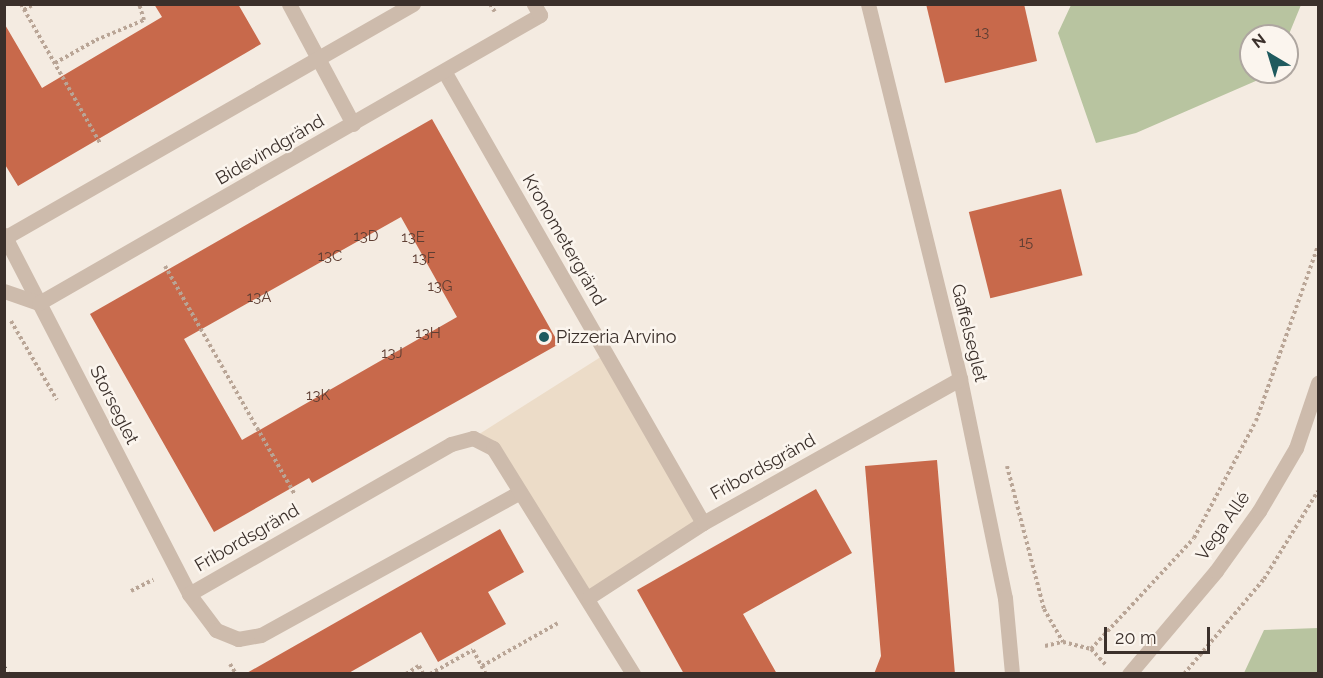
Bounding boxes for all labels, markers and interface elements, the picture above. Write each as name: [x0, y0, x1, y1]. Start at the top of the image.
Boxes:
house number: 13: [975, 24, 989, 42]
north arrow: [1239, 24, 1299, 84]
text: N: [1248, 30, 1270, 52]
street label: Bidevindgränd: [212, 110, 328, 190]
street label: Kronometergränd: [518, 171, 610, 309]
house number: 13D: [353, 228, 379, 246]
house number: 13E: [401, 229, 425, 247]
house number: 15: [1019, 234, 1033, 252]
house number: 13C: [318, 248, 342, 266]
house number: 13F: [412, 250, 436, 268]
house number: 13G: [427, 278, 453, 296]
street label: Gaffelseglet: [946, 282, 992, 384]
house number: 13A: [247, 289, 271, 307]
house number: 13H: [415, 325, 441, 343]
place label: Pizzeria Arvino: [556, 326, 677, 348]
marker: Pizzeria Arvino: [537, 330, 551, 344]
house number: 13J: [381, 345, 403, 363]
street label: Storseglet: [85, 362, 143, 448]
house number: 13K: [306, 387, 330, 405]
street label: Fribordsgränd: [707, 429, 819, 505]
street label: Vega Allé: [1191, 487, 1255, 565]
street label: Fribordsgränd: [191, 499, 303, 577]
scale bar: [1107, 615, 1214, 653]
text: 20 m: [1115, 627, 1157, 648]

